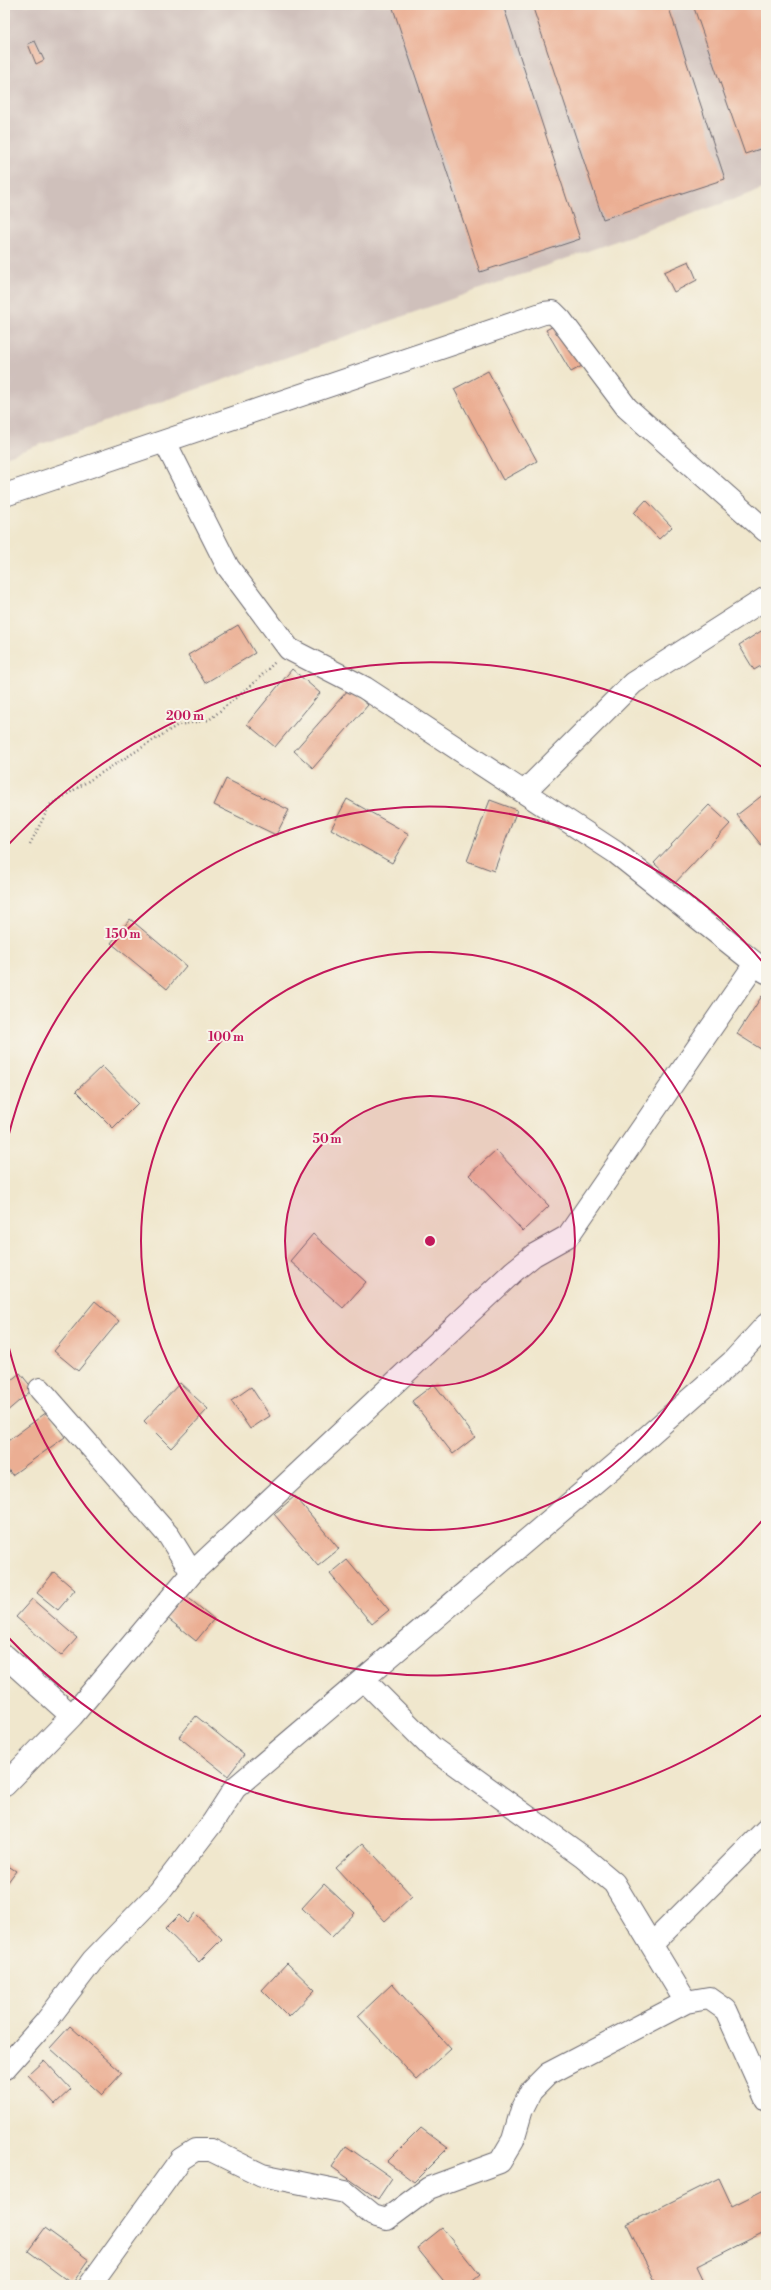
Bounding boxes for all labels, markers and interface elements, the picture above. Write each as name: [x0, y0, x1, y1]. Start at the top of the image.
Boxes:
text: 200 m: [166, 709, 204, 724]
text: 150 m: [106, 927, 140, 942]
text: 100 m: [208, 1030, 244, 1045]
text: 50 m: [312, 1132, 342, 1147]
centre of rings: [423, 1234, 437, 1248]

